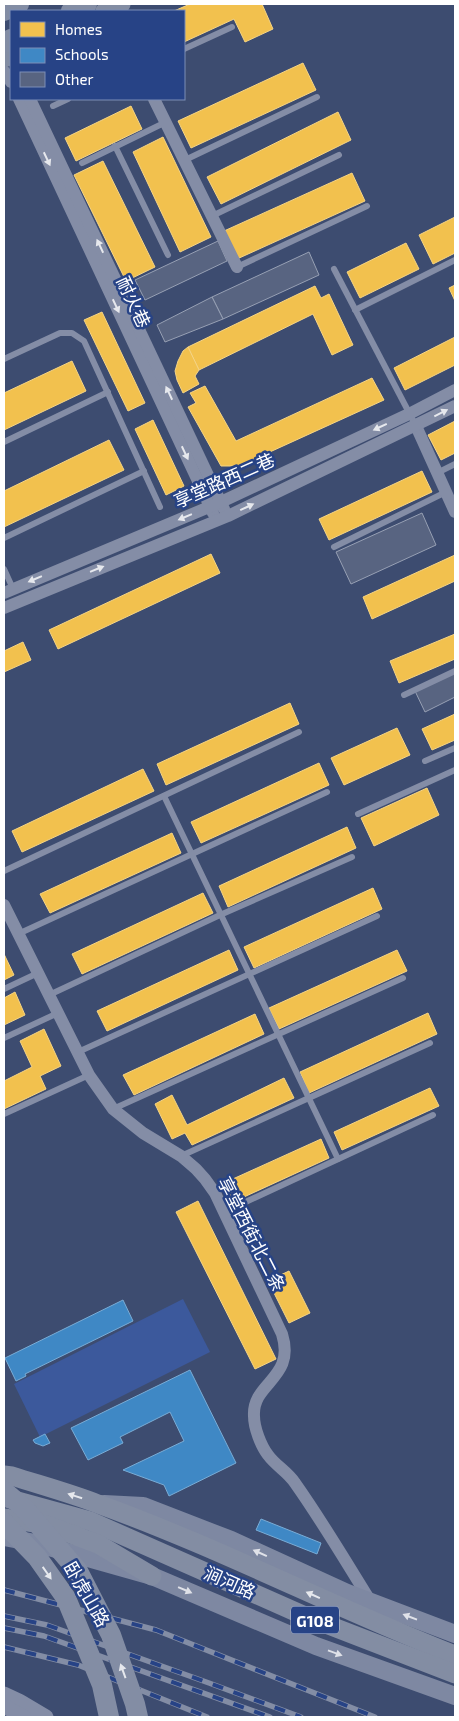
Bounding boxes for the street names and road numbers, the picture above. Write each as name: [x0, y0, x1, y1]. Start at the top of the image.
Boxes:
street label: 耐火巷: [113, 273, 155, 331]
street label: 享堂路西二巷: [170, 448, 278, 512]
street label: 享堂西街北二条: [214, 1173, 290, 1295]
street label: 卧虎山路: [59, 1557, 115, 1631]
street label: 涧河路: [201, 1561, 259, 1603]
road number: G108: [291, 1606, 339, 1634]

